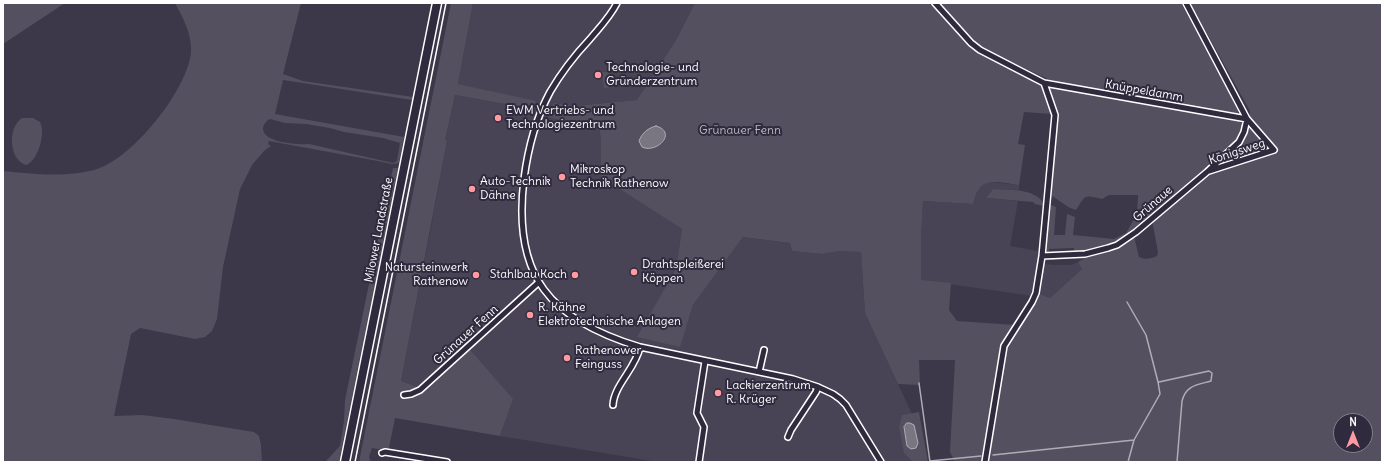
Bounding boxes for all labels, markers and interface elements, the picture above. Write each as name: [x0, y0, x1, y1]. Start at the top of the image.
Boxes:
place label: Technologie- und Gründerzentrum: [606, 61, 699, 89]
marker: Technologie- und Gründerzentrum: [593, 70, 603, 80]
street label: Knüppeldamm: [1104, 77, 1184, 105]
place label: EWM Vertriebs- und Technologiezentrum: [506, 104, 615, 132]
marker: EWM Vertriebs- und Technologiezentrum: [493, 113, 503, 123]
park label: Grünauer Fenn: [699, 124, 781, 138]
street label: Königsweg: [1207, 136, 1267, 168]
place label: Mikroskop Technik Rathenow: [570, 163, 669, 191]
marker: Mikroskop Technik Rathenow: [557, 172, 567, 182]
place label: Auto-Technik Dähne: [480, 175, 551, 203]
street label: Milower Landstraße: [362, 176, 396, 284]
street label: Grünaue: [1130, 183, 1176, 225]
marker: Auto-Technik Dähne: [467, 184, 477, 194]
place label: Drahtspleißerei Köppen: [642, 258, 724, 286]
place label: Natursteinwerk Rathenow: [385, 261, 468, 289]
marker: Drahtspleißerei Köppen: [629, 267, 639, 277]
place label: Stahlbau Koch: [490, 268, 567, 282]
marker: Natursteinwerk Rathenow: [471, 270, 481, 280]
marker: Stahlbau Koch: [570, 270, 580, 280]
place label: R. Kähne Elektrotechnische Anlagen: [538, 301, 681, 329]
street label: Grünauer Fenn: [431, 302, 501, 368]
marker: R. Kähne Elektrotechnische Anlagen: [525, 310, 535, 320]
place label: Rathenower Feinguss: [575, 344, 641, 372]
marker: Rathenower Feinguss: [562, 353, 572, 363]
place label: Lackierzentrum R. Krüger: [726, 379, 811, 407]
marker: Lackierzentrum R. Krüger: [713, 388, 723, 398]
north arrow: [1333, 413, 1373, 453]
text: N: [1349, 415, 1357, 429]

